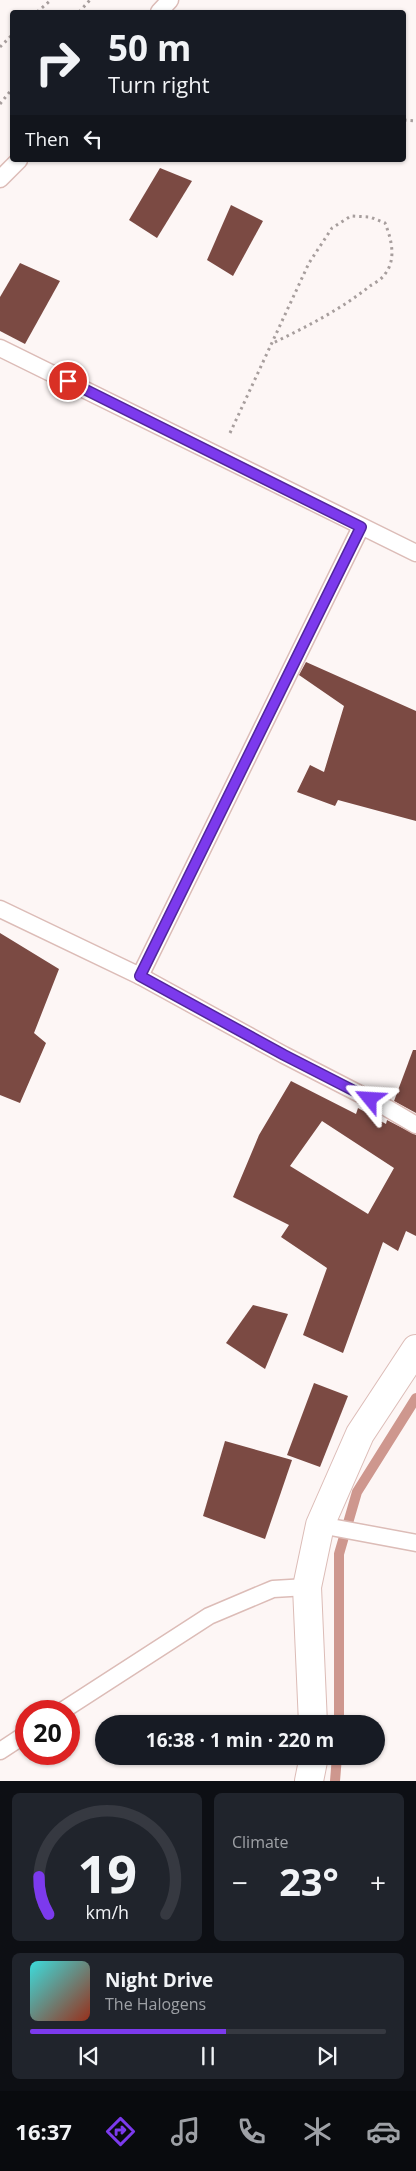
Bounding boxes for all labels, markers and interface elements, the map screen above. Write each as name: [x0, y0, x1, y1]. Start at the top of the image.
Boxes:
text: 50 m: [108, 24, 191, 71]
icon: right: [25, 30, 90, 95]
text: Turn right: [108, 69, 210, 99]
icon: left: [79, 125, 107, 153]
text: Then: [25, 126, 69, 152]
pin: [47, 360, 89, 402]
icon: arrive: [54, 367, 82, 395]
position arrow: [343, 1072, 395, 1124]
speed limit sign: 20: [15, 1700, 80, 1765]
text: 16:38 · 1 min · 220 m: [146, 1727, 334, 1753]
text: Climate: [232, 1831, 289, 1853]
text: 19: [77, 1837, 137, 1908]
text: 23°: [279, 1855, 339, 1907]
text: −: [232, 1863, 248, 1901]
text: +: [370, 1863, 386, 1901]
text: km/h: [85, 1900, 129, 1924]
text: Night Drive: [105, 1967, 213, 1993]
text: The Halogens: [105, 1993, 206, 2015]
icon: previous: [75, 2042, 103, 2070]
icon: pause: [194, 2042, 222, 2070]
icon: next: [313, 2042, 341, 2070]
icon: directions: [103, 2114, 138, 2149]
icon: music: [168, 2114, 203, 2149]
icon: phone: [234, 2114, 269, 2149]
icon: climate: [300, 2114, 335, 2149]
icon: car: [366, 2114, 401, 2149]
text: 16:37: [15, 2116, 72, 2146]

